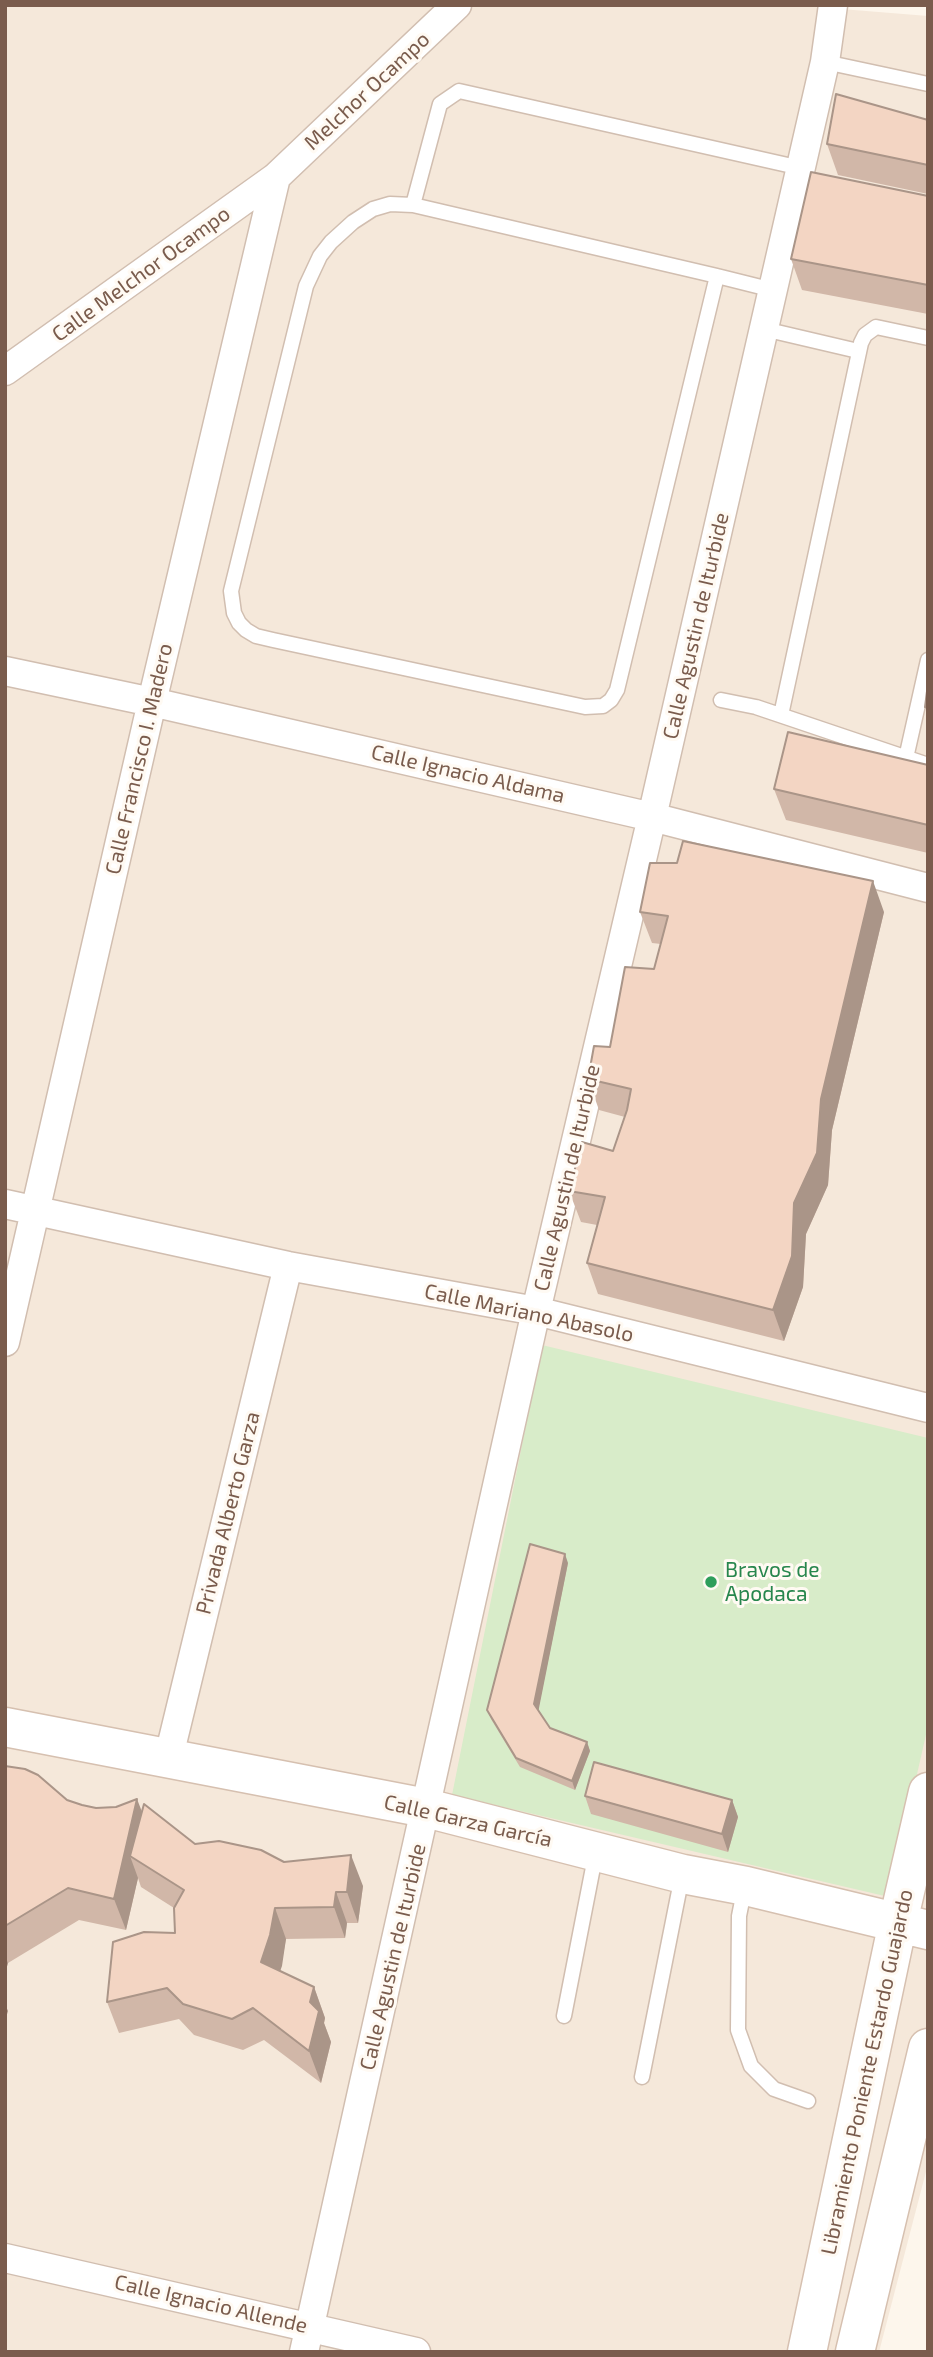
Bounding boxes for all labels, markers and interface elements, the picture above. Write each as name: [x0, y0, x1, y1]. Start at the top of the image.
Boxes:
street label: Melchor Ocampo: [299, 27, 435, 155]
street label: Calle Melchor Ocampo: [47, 201, 235, 347]
street label: Calle Agustin de Iturbide: [658, 510, 734, 742]
street label: Calle Francisco I. Madero: [100, 641, 178, 877]
street label: Calle Ignacio Aldama: [369, 739, 567, 809]
street label: Calle Agustin de Iturbide: [529, 1062, 605, 1294]
street label: Calle Mariano Abasolo: [422, 1279, 636, 1347]
street label: Privada Alberto Garza: [191, 1409, 265, 1617]
place label: Bravos de Apodaca: [725, 1557, 820, 1607]
marker: Bravos de Apodaca: [703, 1574, 719, 1590]
street label: Calle Garza García: [381, 1789, 555, 1853]
street label: Calle Agustin de Iturbide: [355, 1841, 431, 2073]
street label: Libramiento Poniente Estardo Guajardo: [816, 1887, 918, 2257]
street label: Calle Ignacio Allende: [112, 2270, 310, 2338]

